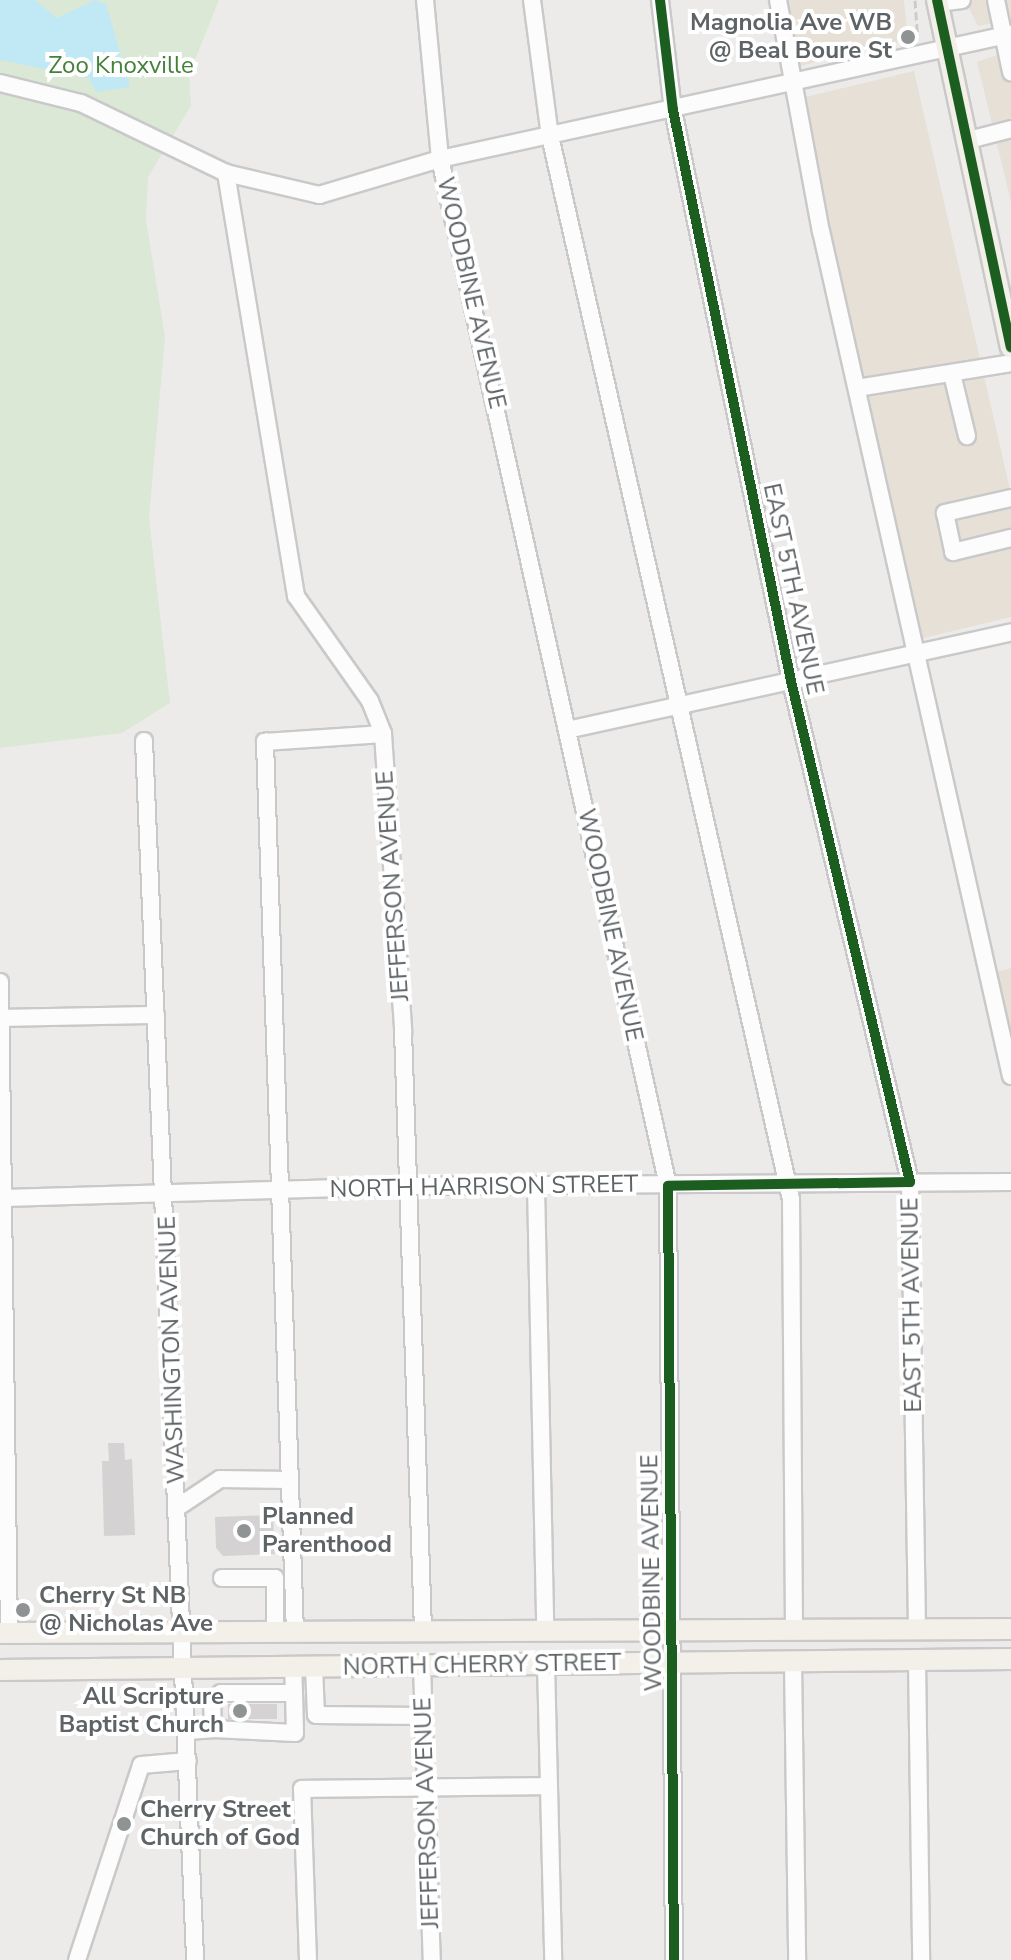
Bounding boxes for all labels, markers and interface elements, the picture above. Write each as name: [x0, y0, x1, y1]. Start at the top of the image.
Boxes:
place label: Magnolia Ave WB @ Beal Boure St: [690, 9, 892, 65]
marker: Magnolia Ave WB @ Beal Boure St: [899, 28, 917, 46]
park label: Zoo Knoxville: [48, 52, 194, 80]
street label: WOODBINE AVENUE: [430, 174, 512, 412]
street label: EAST 5TH AVENUE: [757, 481, 829, 697]
street label: JEFFERSON AVENUE: [371, 770, 415, 1002]
street label: WOODBINE AVENUE: [571, 806, 649, 1044]
street label: NORTH HARRISON STREET: [329, 1170, 639, 1204]
street label: EAST 5TH AVENUE: [896, 1197, 928, 1413]
street label: WASHINGTON AVENUE: [153, 1215, 191, 1485]
street label: WOODBINE AVENUE: [636, 1454, 668, 1692]
place label: Planned Parenthood: [262, 1503, 392, 1559]
marker: Planned Parenthood: [233, 1520, 255, 1542]
place label: Cherry St NB @ Nicholas Ave: [39, 1582, 213, 1638]
marker: Cherry St NB @ Nicholas Ave: [14, 1601, 32, 1619]
street label: NORTH CHERRY STREET: [343, 1648, 621, 1682]
place label: All Scripture Baptist Church: [59, 1683, 224, 1739]
street label: JEFFERSON AVENUE: [409, 1697, 445, 1929]
marker: All Scripture Baptist Church: [231, 1702, 249, 1720]
place label: Cherry Street Church of God: [140, 1796, 300, 1852]
marker: Cherry Street Church of God: [115, 1815, 133, 1833]

